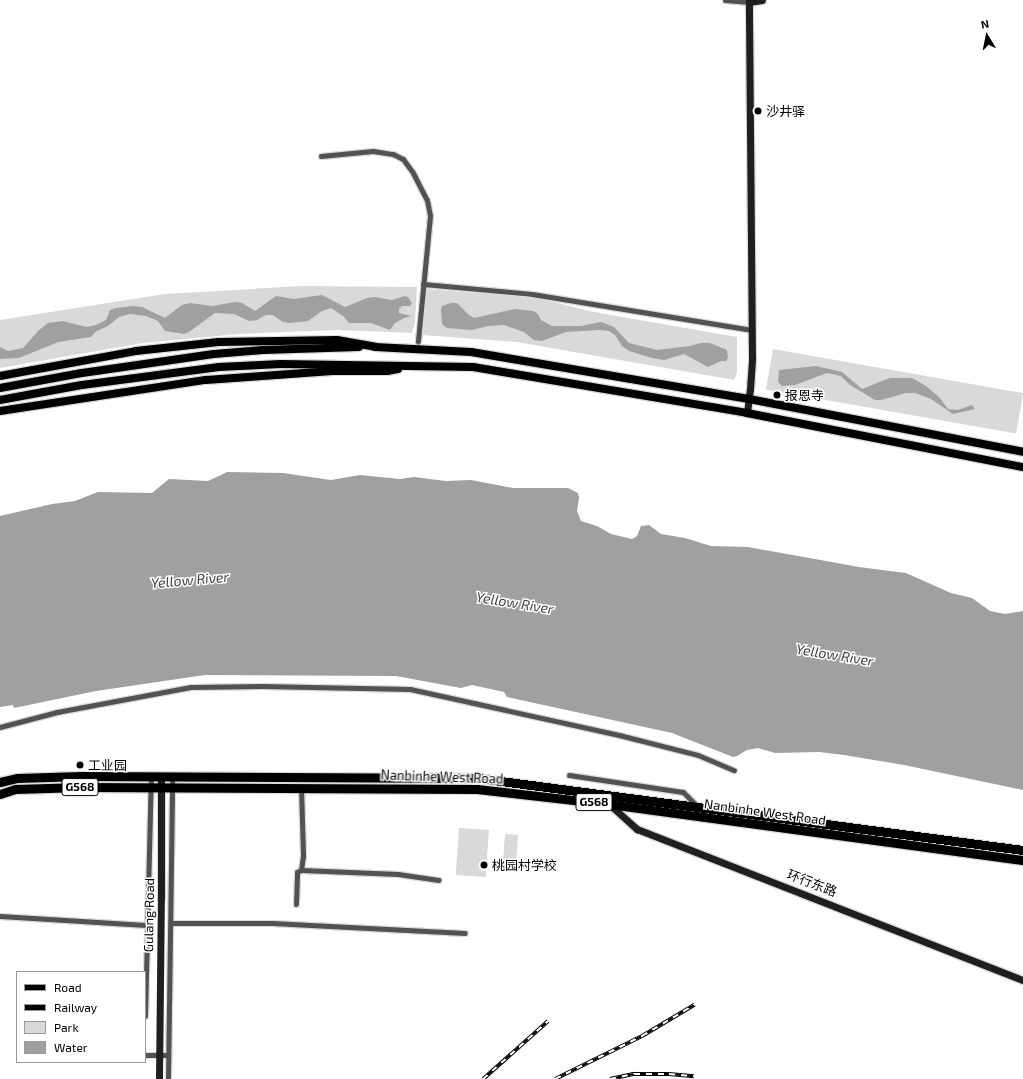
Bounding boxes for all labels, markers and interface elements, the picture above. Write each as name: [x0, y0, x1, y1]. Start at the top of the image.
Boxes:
north arrow: [967, 16, 1007, 56]
text: N: [980, 17, 990, 31]
place label: 沙井驿: [766, 103, 805, 119]
marker: 沙井驿: [753, 106, 763, 116]
place label: 报恩寺: [785, 387, 824, 403]
marker: 报恩寺: [772, 390, 782, 400]
water label: Yellow River: [150, 568, 230, 592]
water label: Yellow River: [475, 589, 555, 617]
water label: Yellow River: [795, 641, 875, 669]
place label: 工业园: [88, 757, 127, 773]
marker: 工业园: [75, 760, 85, 770]
street label: Nanbinhe West Road: [380, 767, 504, 787]
road number: G568: [61, 777, 99, 797]
road number: G568: [575, 792, 613, 812]
street label: Nanbinhe West Road: [703, 796, 827, 828]
place label: 桃园村学校: [492, 857, 557, 873]
marker: 桃园村学校: [479, 860, 489, 870]
street label: 环行东路: [785, 866, 839, 900]
street label: Gulang Road: [141, 878, 157, 952]
legend: [16, 971, 146, 1063]
text: Road: [54, 980, 82, 994]
text: Railway: [54, 1000, 97, 1014]
text: Park: [54, 1020, 79, 1034]
text: Water: [54, 1040, 88, 1054]

